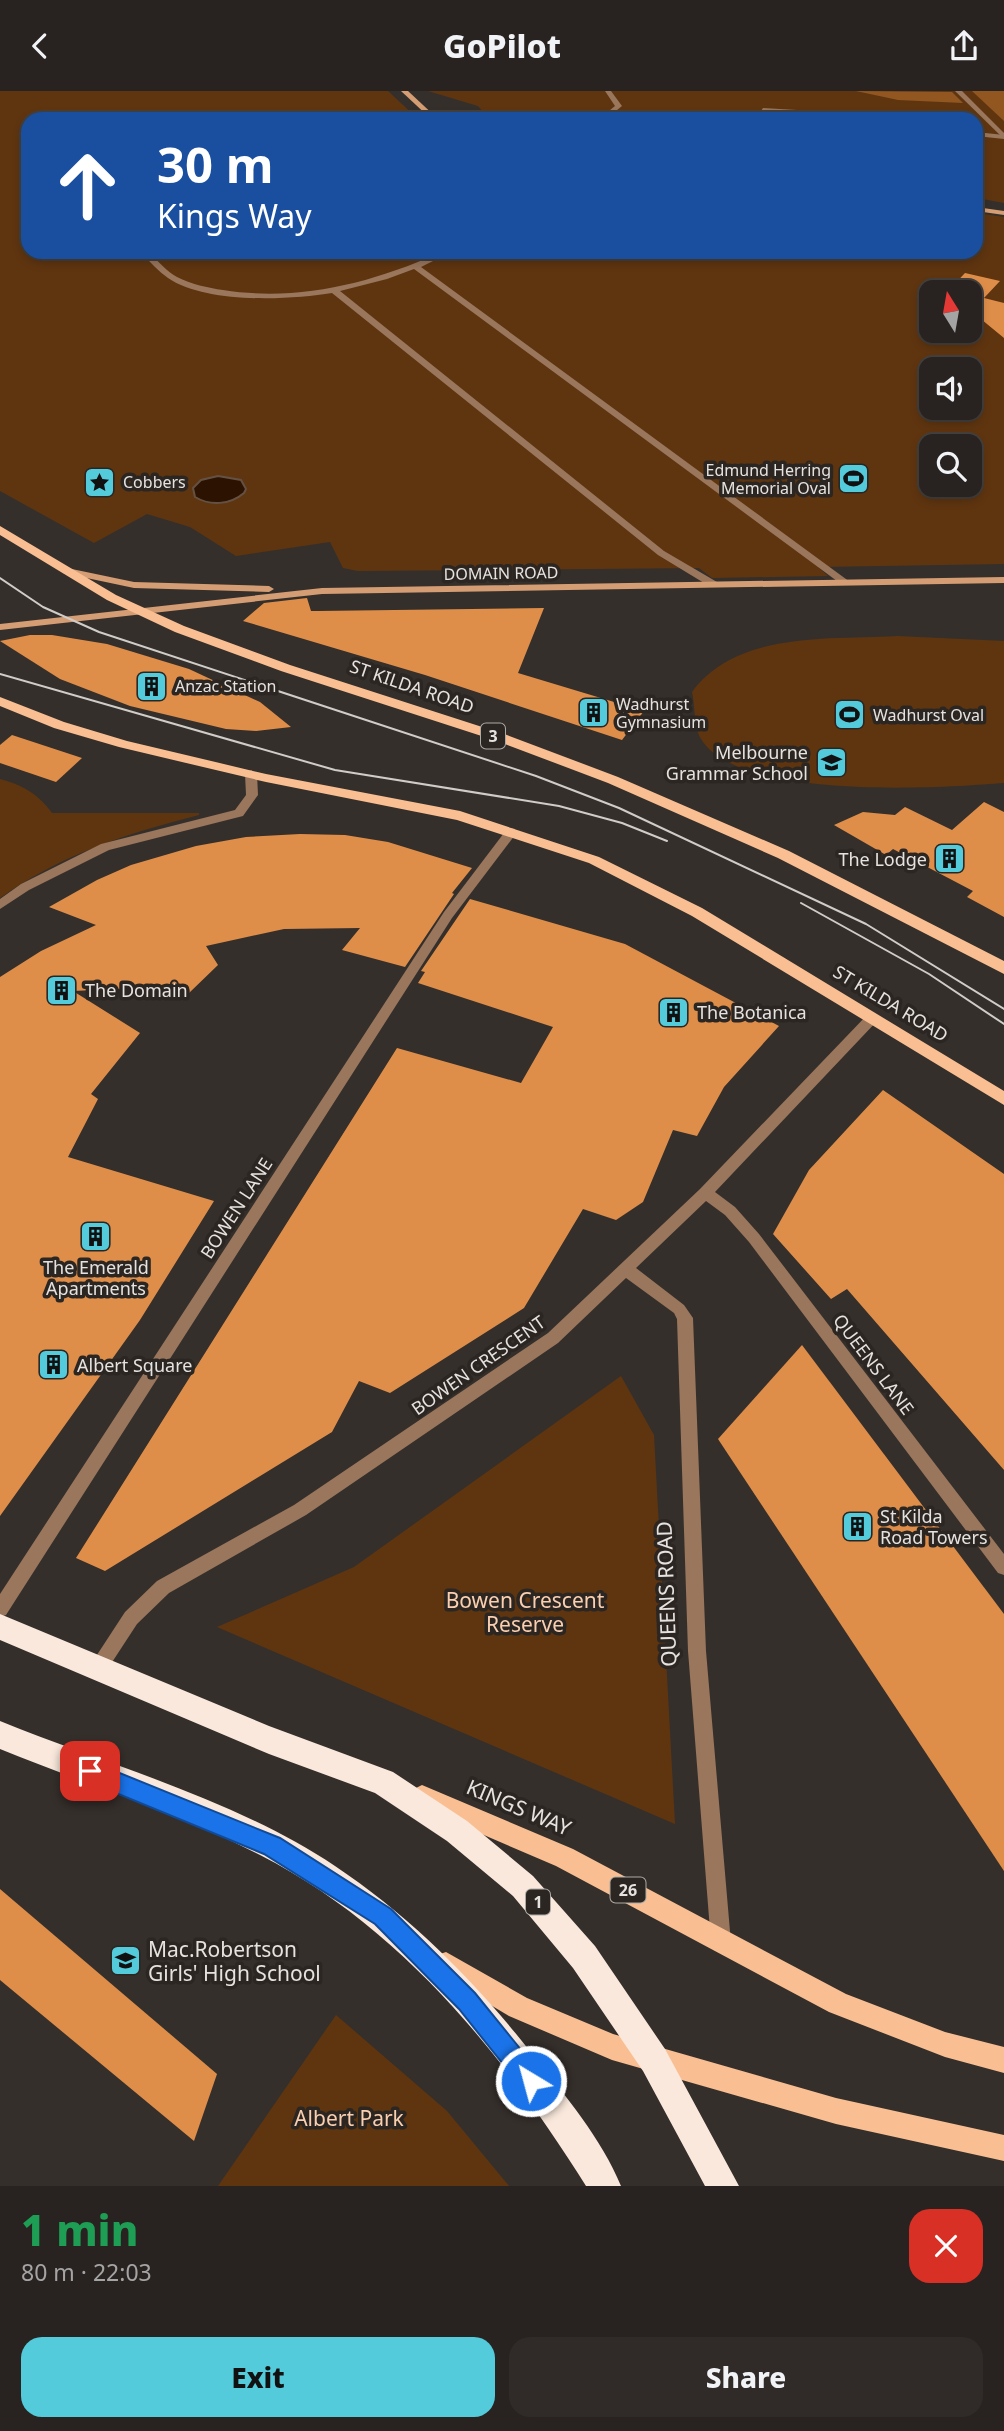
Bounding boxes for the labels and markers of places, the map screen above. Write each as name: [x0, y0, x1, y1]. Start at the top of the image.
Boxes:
place label: Edmund Herring Memorial Oval: [706, 459, 831, 499]
sports icon: Edmund Herring Memorial Oval: [837, 462, 871, 496]
place icon: Cobbers: [83, 465, 117, 499]
place label: Cobbers: [123, 471, 186, 493]
building icon: Anzac Station: [135, 669, 169, 703]
place label: Anzac Station: [175, 675, 276, 697]
place label: Wadhurst Gymnasium: [616, 693, 706, 733]
building icon: Wadhurst Gymnasium: [576, 696, 610, 730]
sports icon: Wadhurst Oval: [833, 698, 867, 732]
place label: Wadhurst Oval: [873, 704, 984, 726]
place label: Melbourne Grammar School: [666, 740, 808, 785]
school or university icon: Melbourne Grammar School: [814, 745, 848, 779]
building icon: The Lodge: [933, 842, 967, 876]
place label: The Lodge: [838, 847, 927, 871]
building icon: The Domain: [45, 973, 79, 1007]
place label: The Domain: [85, 978, 188, 1002]
building icon: The Botanica: [657, 995, 691, 1029]
place label: The Botanica: [697, 1000, 807, 1024]
building icon: The Emerald Apartments: [79, 1220, 113, 1254]
place label: The Emerald Apartments: [43, 1255, 149, 1300]
building icon: Albert Square: [37, 1348, 71, 1382]
place label: Albert Square: [77, 1353, 192, 1377]
place label: St Kilda Road Towers: [880, 1504, 988, 1549]
building icon: St Kilda Road Towers: [840, 1509, 874, 1543]
pin: [60, 1741, 120, 1801]
place label: Mac.Robertson Girls' High School: [148, 1935, 321, 1987]
school or university icon: Mac.Robertson Girls' High School: [108, 1944, 142, 1978]

